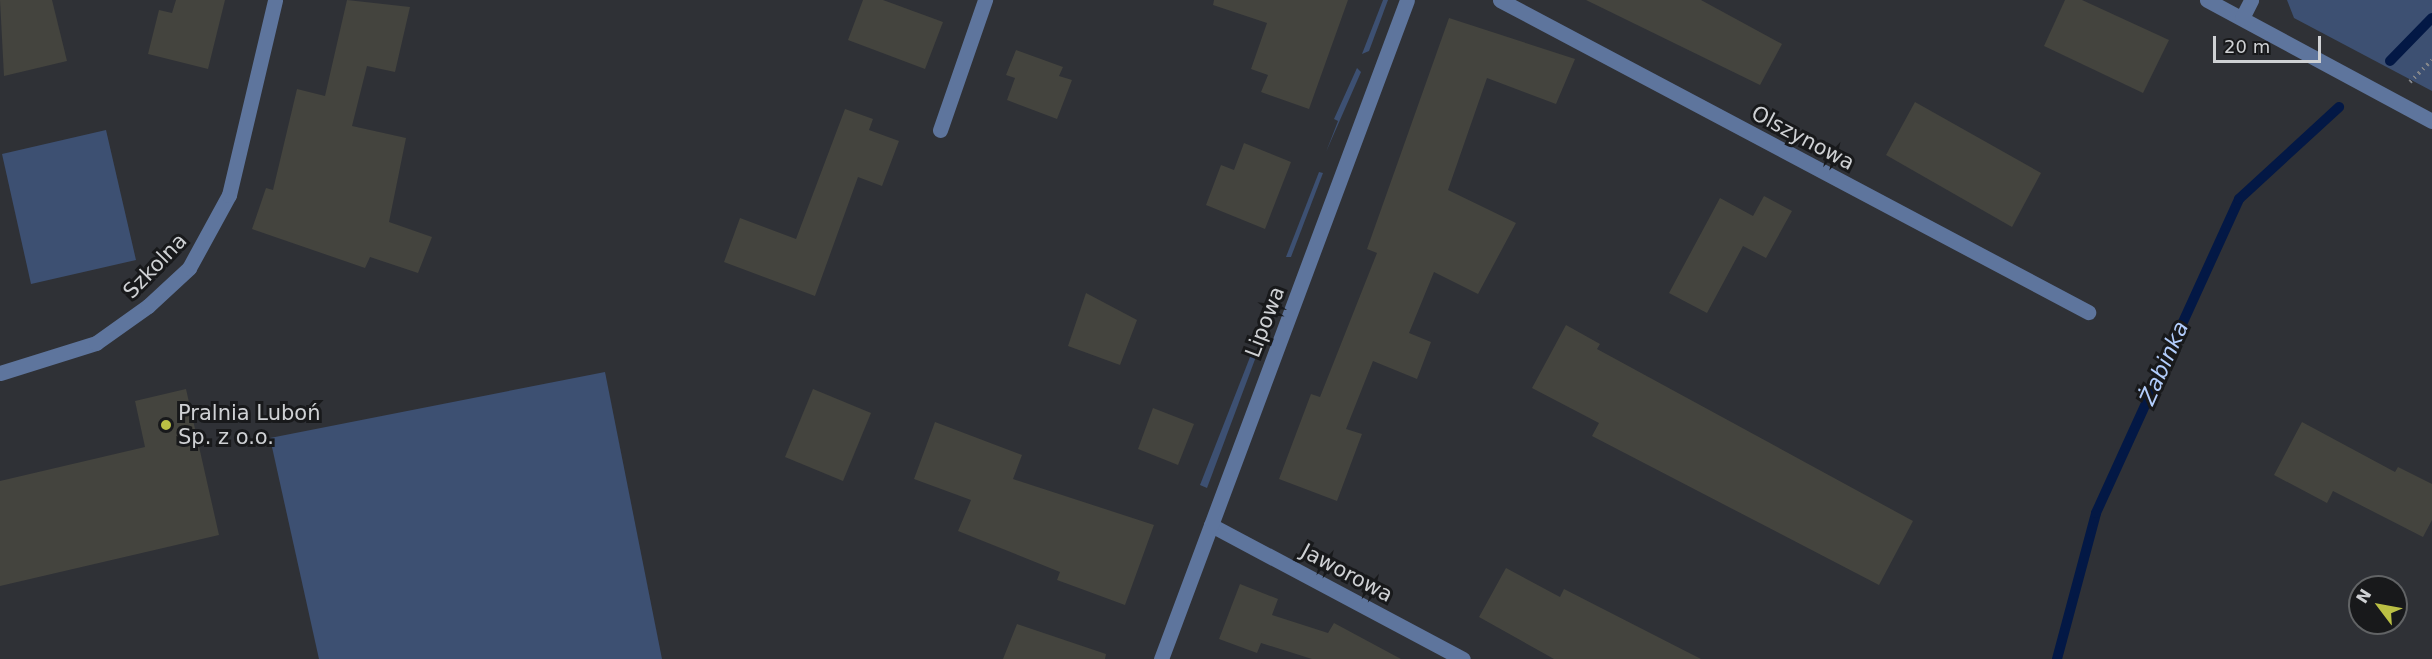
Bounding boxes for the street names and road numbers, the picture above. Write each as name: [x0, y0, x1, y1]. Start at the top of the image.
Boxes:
street label: Olszynowa: [1747, 100, 1859, 176]
street label: Szkolna: [118, 228, 192, 304]
street label: Lipowa: [1240, 283, 1290, 361]
street label: Jaworowa: [1297, 538, 1397, 608]

